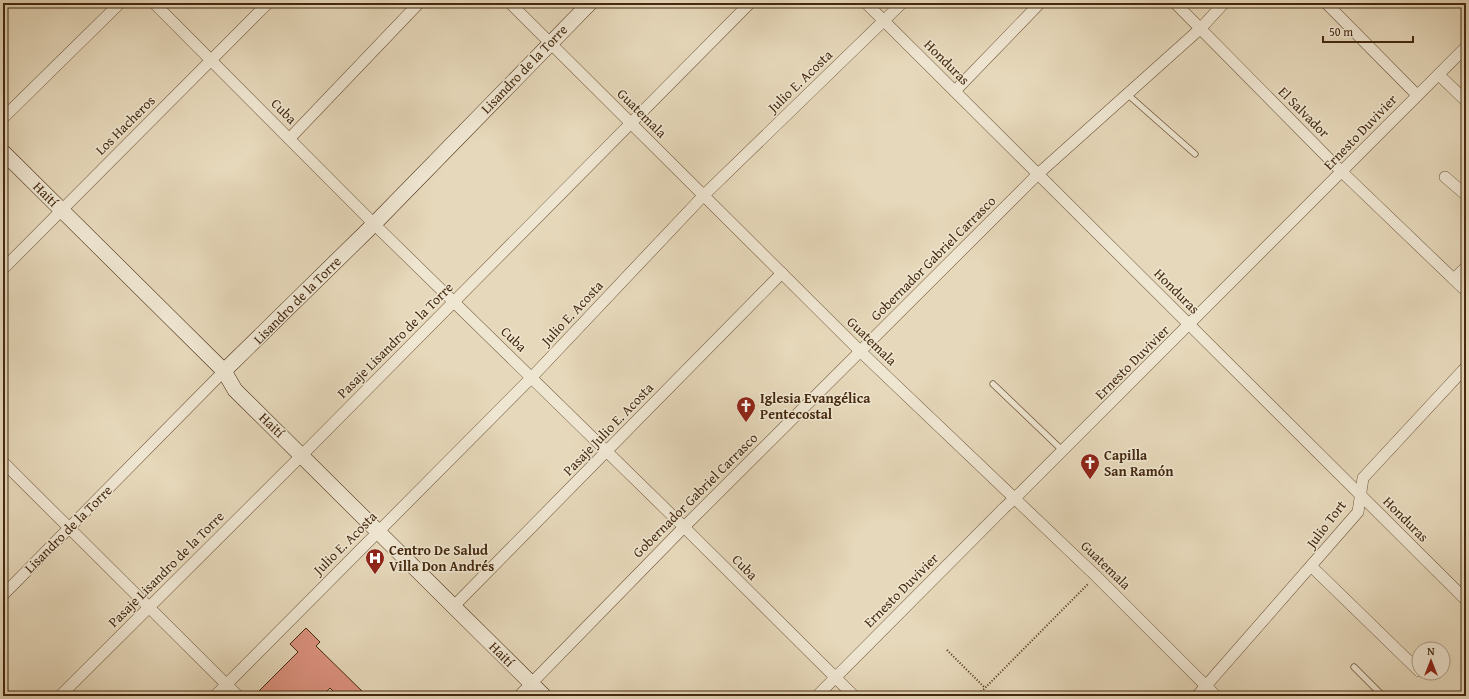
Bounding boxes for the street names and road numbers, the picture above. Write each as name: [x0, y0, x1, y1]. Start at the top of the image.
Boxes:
street label: Lisandro de la Torre: [476, 20, 572, 118]
street label: Honduras: [920, 35, 974, 89]
street label: Julio E. Acosta: [762, 45, 837, 118]
street label: El Salvador: [1274, 82, 1334, 142]
street label: Guatemala: [613, 84, 671, 142]
street label: Ernesto Duvivier: [1319, 90, 1401, 174]
street label: Los Hacheros: [91, 91, 159, 159]
street label: Cuba: [267, 94, 302, 129]
street label: Haití: [29, 177, 64, 212]
street label: Gobernador Gabriel Carrasco: [866, 191, 1000, 325]
street label: Lisandro de la Torre: [249, 251, 346, 348]
street label: Honduras: [1150, 264, 1204, 318]
street label: Julio E. Acosta: [535, 276, 608, 351]
street label: Pasaje Lisandro de la Torre: [332, 277, 458, 403]
street label: Guatemala: [843, 312, 902, 370]
street label: Ernesto Duvivier: [1090, 320, 1174, 404]
street label: Cuba: [497, 322, 532, 357]
street label: Pasaje Julio E. Acosta: [558, 378, 658, 480]
street label: Haití: [255, 408, 290, 443]
street label: Gobernador Gabriel Carrasco: [628, 428, 762, 562]
street label: Lisandro de la Torre: [20, 480, 117, 577]
street label: Honduras: [1379, 492, 1433, 546]
street label: Julio Tort: [1300, 496, 1351, 554]
street label: Pasaje Lisandro de la Torre: [103, 506, 229, 632]
street label: Julio E. Acosta: [307, 506, 382, 581]
street label: Guatemala: [1077, 536, 1136, 594]
street label: Ernesto Duvivier: [859, 548, 943, 632]
street label: Cuba: [728, 550, 763, 585]
street label: Haití: [485, 637, 520, 672]

